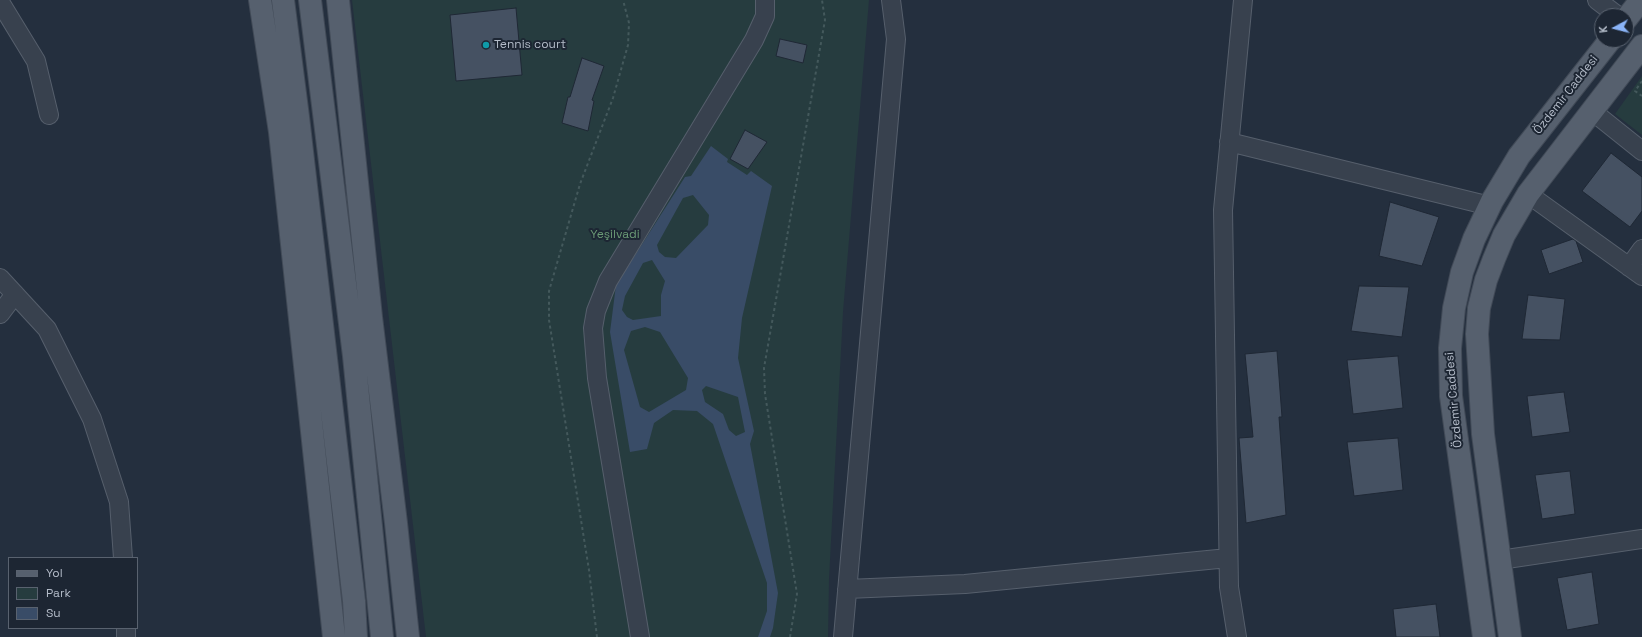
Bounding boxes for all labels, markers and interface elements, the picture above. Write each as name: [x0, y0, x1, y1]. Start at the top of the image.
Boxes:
north arrow: [1594, 8, 1634, 48]
text: K: [1596, 25, 1610, 34]
place label: Tennis court: [494, 38, 566, 52]
marker: Tennis court: [481, 40, 491, 50]
street label: Özdemir Caddesi: [1531, 53, 1601, 137]
park label: Yeşilvadi: [590, 228, 640, 242]
street label: Özdemir Caddesi: [1443, 352, 1465, 448]
legend: [8, 557, 138, 629]
text: Yol: [46, 565, 63, 581]
text: Park: [46, 585, 71, 601]
text: Su: [46, 605, 61, 621]

